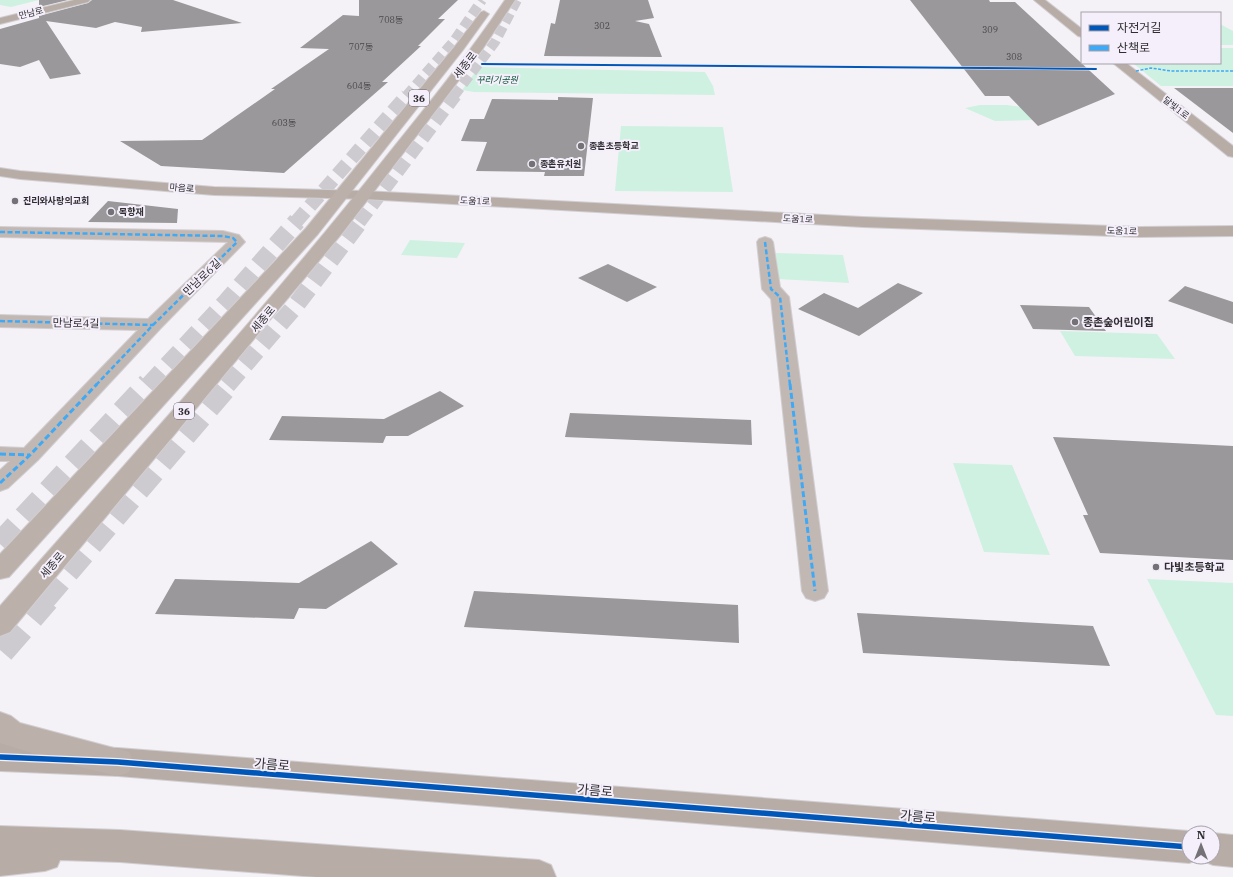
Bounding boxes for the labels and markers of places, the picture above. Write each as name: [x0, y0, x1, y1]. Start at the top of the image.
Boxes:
place label: 종촌초등학교: [589, 140, 639, 151]
marker: 종촌초등학교: [576, 141, 586, 151]
place label: 종촌유치원: [540, 158, 581, 169]
marker: 종촌유치원: [527, 159, 537, 169]
place label: 진리와사랑의교회: [23, 195, 89, 206]
marker: 진리와사랑의교회: [10, 196, 20, 206]
place label: 목향재: [118, 206, 144, 217]
marker: 목향재: [106, 207, 116, 217]
place label: 종촌숲어린이집: [1083, 315, 1154, 329]
marker: 종촌숲어린이집: [1070, 317, 1080, 327]
place label: 다빛초등학교: [1164, 560, 1225, 574]
marker: 다빛초등학교: [1151, 562, 1161, 572]

